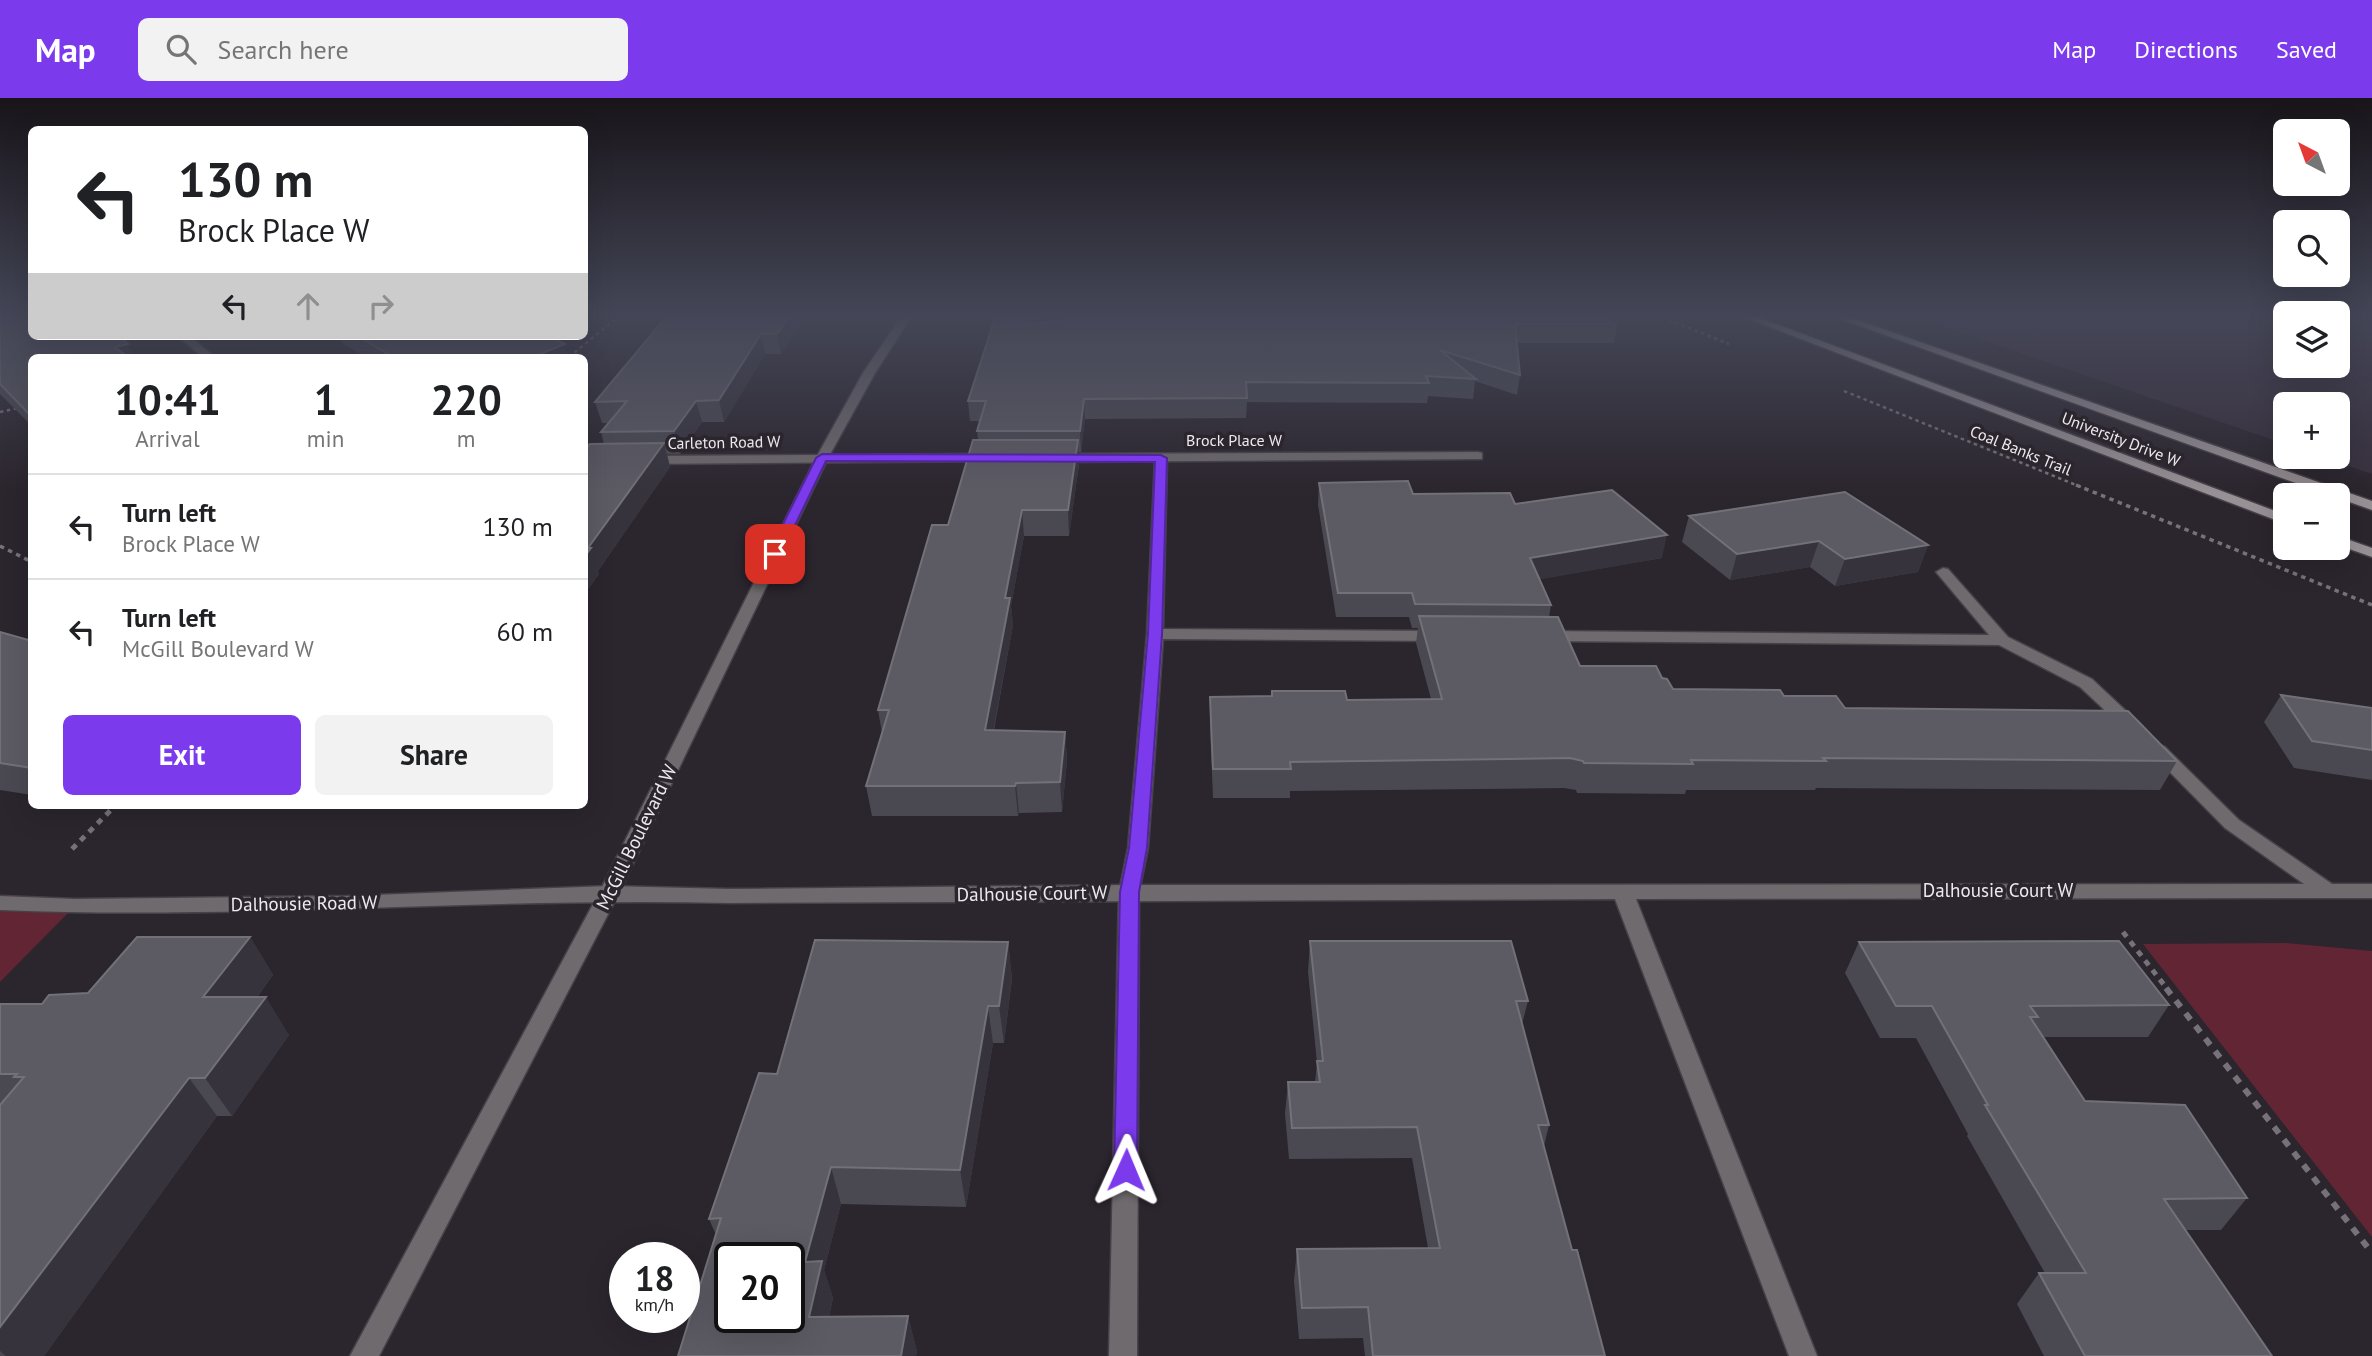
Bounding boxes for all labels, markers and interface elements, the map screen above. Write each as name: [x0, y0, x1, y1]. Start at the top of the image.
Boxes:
search box: [138, 18, 628, 81]
text: Map: [35, 28, 96, 71]
icon: search: [162, 30, 200, 68]
text: Search here: [218, 33, 349, 66]
text: Map: [2052, 34, 2096, 65]
text: Directions: [2134, 34, 2238, 65]
text: Saved: [2276, 34, 2337, 65]
north arrow: [2273, 119, 2350, 196]
map controls: [2273, 119, 2350, 560]
text: 130 m: [178, 147, 313, 211]
icon: left: [63, 154, 154, 245]
text: Brock Place W: [178, 209, 370, 251]
button: search: [2273, 210, 2350, 287]
icon: left: [216, 287, 254, 325]
icon: ahead: [289, 287, 327, 325]
icon: right: [362, 287, 400, 325]
button: layers: [2273, 301, 2350, 378]
text: 10:41: [114, 372, 221, 427]
text: 1: [314, 372, 337, 427]
text: 220: [430, 372, 502, 427]
button: +: [2273, 392, 2350, 469]
street label: University Drive W: [2059, 407, 2184, 471]
street label: Coal Banks Trail: [1967, 421, 2075, 480]
text: Arrival: [135, 424, 200, 453]
text: min: [307, 424, 344, 453]
text: m: [457, 424, 475, 453]
street label: Brock Place W: [1186, 430, 1283, 450]
street label: Carleton Road W: [667, 431, 781, 453]
button: −: [2273, 483, 2350, 560]
text: Turn left: [122, 496, 216, 529]
icon: left: [63, 508, 101, 546]
text: 130 m: [482, 510, 553, 543]
pin: [745, 524, 805, 584]
text: Brock Place W: [122, 529, 260, 558]
icon: arrive: [756, 535, 794, 573]
text: Turn left: [122, 601, 216, 634]
icon: left: [63, 613, 101, 651]
text: 60 m: [497, 615, 553, 648]
text: McGill Boulevard W: [122, 634, 314, 663]
button: Exit: [63, 715, 301, 795]
button: Share: [315, 715, 553, 795]
street label: McGill Boulevard W: [590, 760, 682, 913]
street label: Dalhousie Court W: [1923, 878, 2074, 902]
street label: Dalhousie Court W: [957, 880, 1108, 906]
street label: Dalhousie Road W: [230, 890, 378, 916]
position arrow: [1089, 1133, 1163, 1207]
speed limit sign: 20: [714, 1242, 805, 1333]
text: 18: [635, 1255, 674, 1301]
text: km/h: [635, 1293, 674, 1316]

